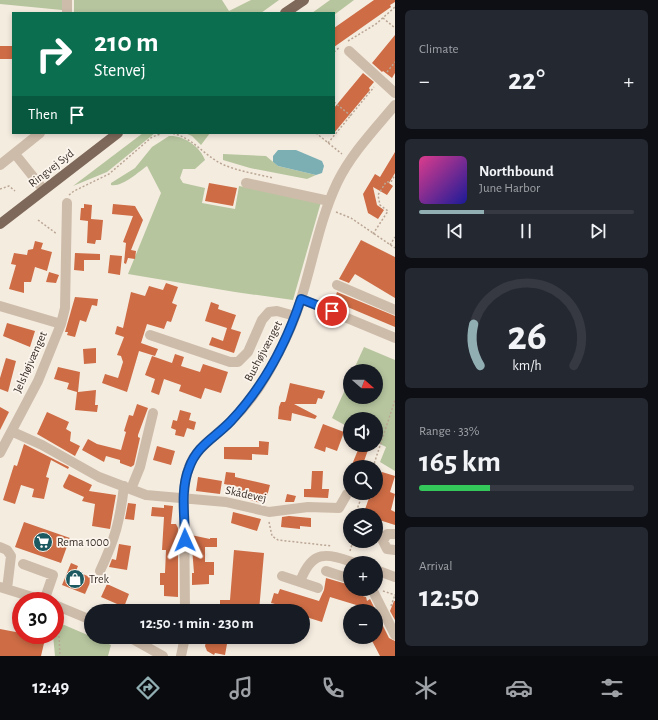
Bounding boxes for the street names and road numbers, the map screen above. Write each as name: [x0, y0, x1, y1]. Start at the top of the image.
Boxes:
street label: Ringvej Syd: [26, 147, 77, 190]
street label: Bushøjvænget: [242, 319, 285, 384]
street label: Jelshøjvænget: [11, 329, 50, 395]
street label: Skådevej: [224, 484, 268, 505]

